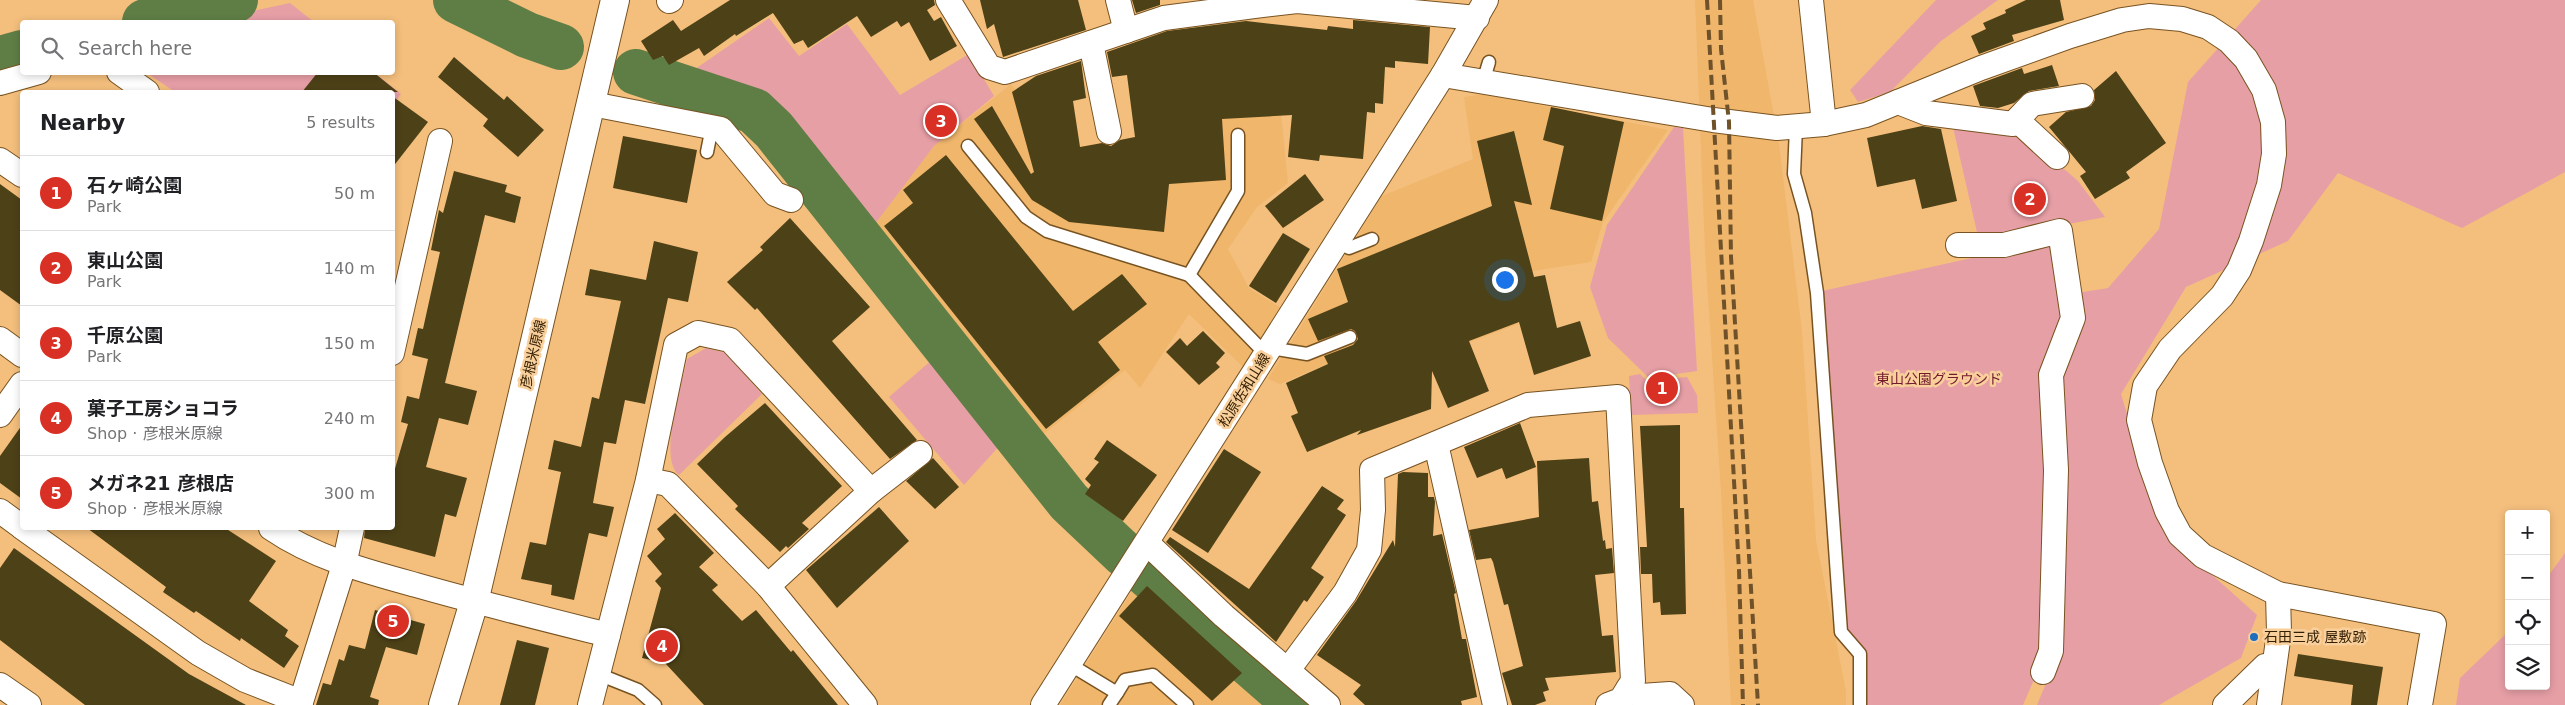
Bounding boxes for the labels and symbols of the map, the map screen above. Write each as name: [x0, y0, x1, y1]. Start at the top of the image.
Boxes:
pin: 3: [925, 102, 957, 140]
pin: 2: [2014, 180, 2046, 218]
your location: [1492, 267, 1518, 293]
street label: 彦根米原線: [517, 318, 549, 390]
street label: 松原佐和山線: [1215, 350, 1273, 430]
pin: 1: [1646, 369, 1678, 407]
park label: 東山公園グラウンド: [1876, 371, 2002, 387]
pin: 5: [377, 602, 409, 640]
pin: 4: [646, 627, 678, 665]
place label: 石田三成 屋敷跡: [2264, 629, 2366, 645]
marker: 石田三成 屋敷跡: [2248, 631, 2260, 643]

